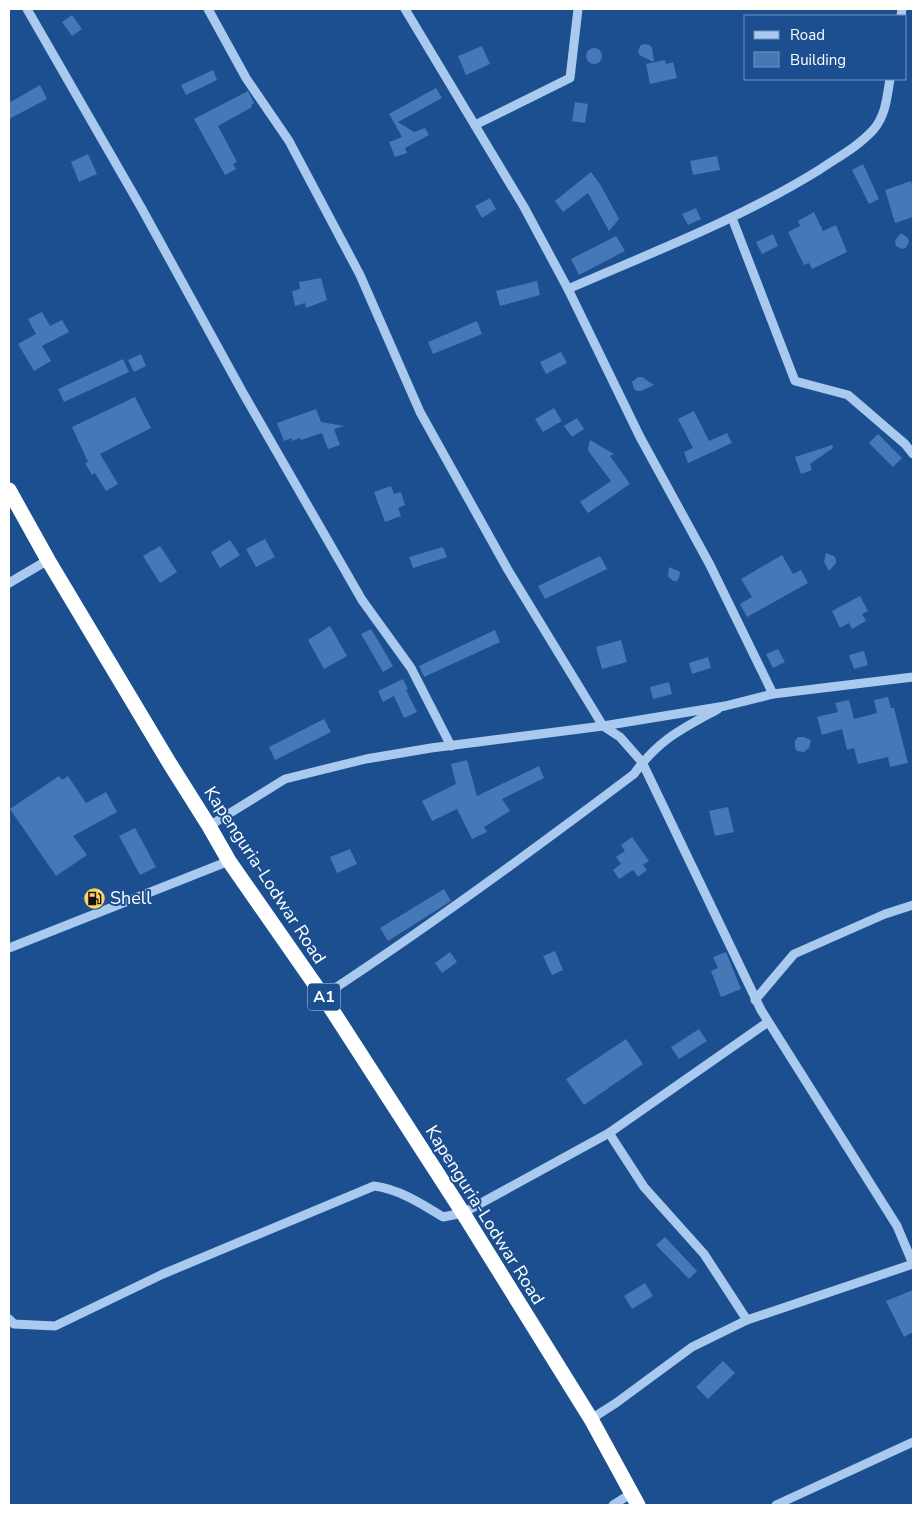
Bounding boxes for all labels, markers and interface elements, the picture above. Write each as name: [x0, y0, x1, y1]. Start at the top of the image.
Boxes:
legend: [744, 15, 907, 80]
text: Road: [790, 25, 825, 45]
text: Building: [790, 50, 846, 70]
street label: Kapenguria-Lodwar Road: [199, 782, 331, 968]
fuel station icon: Shell: [82, 886, 106, 910]
place label: Shell: [110, 886, 152, 910]
road number: A1: [308, 984, 340, 1010]
street label: Kapenguria-Lodwar Road: [420, 1121, 550, 1309]

